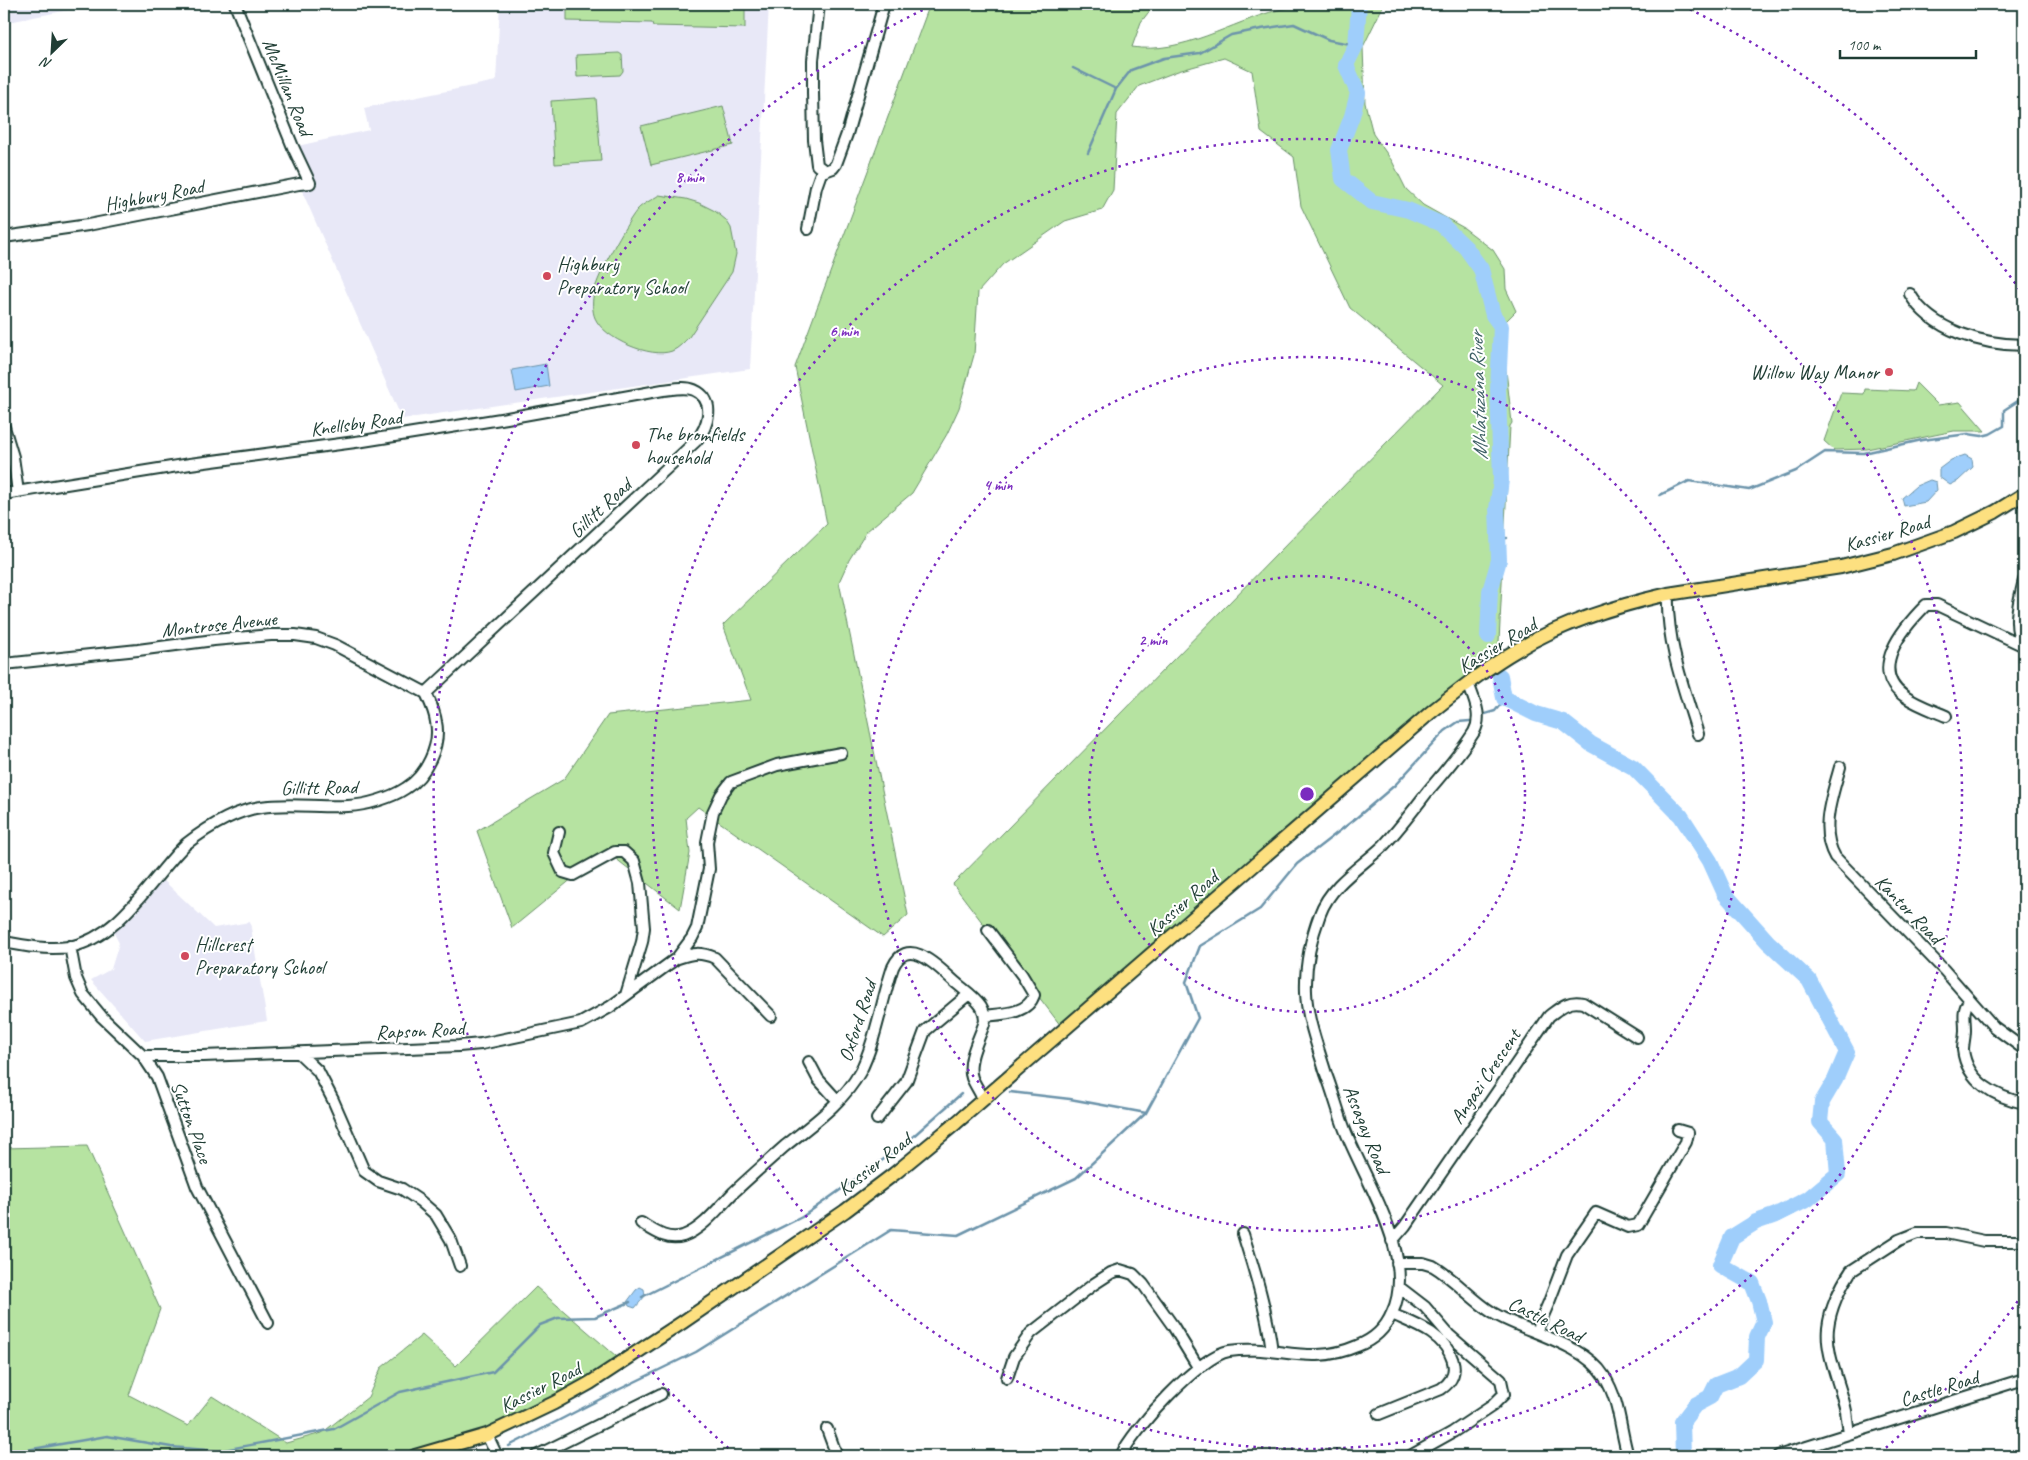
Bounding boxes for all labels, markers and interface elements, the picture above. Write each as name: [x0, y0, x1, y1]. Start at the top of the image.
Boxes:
north arrow: [28, 28, 78, 78]
scale bar: [1840, 28, 1977, 60]
street label: McMillan Road: [257, 35, 319, 142]
text: 100 m: [1848, 36, 1882, 55]
text: N: [37, 53, 54, 73]
text: 8 min: [676, 168, 705, 187]
street label: Highbury Road: [102, 173, 209, 217]
place label: Highbury Preparatory School: [557, 252, 690, 300]
marker: Highbury Preparatory School: [541, 270, 553, 282]
text: 6 min: [829, 322, 860, 341]
water label: Mhlatuzana River: [1463, 327, 1493, 460]
place label: Willow Way Manor: [1751, 360, 1881, 385]
marker: Willow Way Manor: [1883, 366, 1895, 378]
street label: Knellsby Road: [309, 404, 407, 442]
place label: The bromfields household: [646, 422, 746, 470]
marker: The bromfields household: [630, 439, 642, 451]
street label: Gillitt Road: [564, 471, 639, 544]
text: 4 min: [984, 476, 1013, 495]
street label: Kassier Road: [1842, 509, 1936, 558]
street label: Montrose Avenue: [160, 606, 279, 643]
street label: Kassier Road: [1453, 611, 1544, 679]
text: 2 min: [1139, 631, 1168, 650]
street label: Gillitt Road: [281, 774, 361, 801]
centre of rings: [1298, 785, 1316, 803]
street label: Kassier Road: [1141, 863, 1226, 941]
street label: Kantor Road: [1869, 869, 1950, 952]
place label: Hillcrest Preparatory School: [195, 932, 328, 980]
marker: Hillcrest Preparatory School: [179, 950, 191, 962]
street label: Oxford Road: [833, 974, 883, 1065]
street label: Rapson Road: [375, 1016, 468, 1045]
street label: Angazi Crescent: [1445, 1022, 1528, 1128]
street label: Sutton Place: [165, 1078, 218, 1168]
street label: Assagay Road: [1337, 1081, 1397, 1180]
street label: Kassier Road: [832, 1126, 919, 1201]
street label: Castle Road: [1504, 1291, 1590, 1350]
street label: Kassier Road: [496, 1355, 588, 1418]
street label: Castle Road: [1897, 1364, 1984, 1412]

